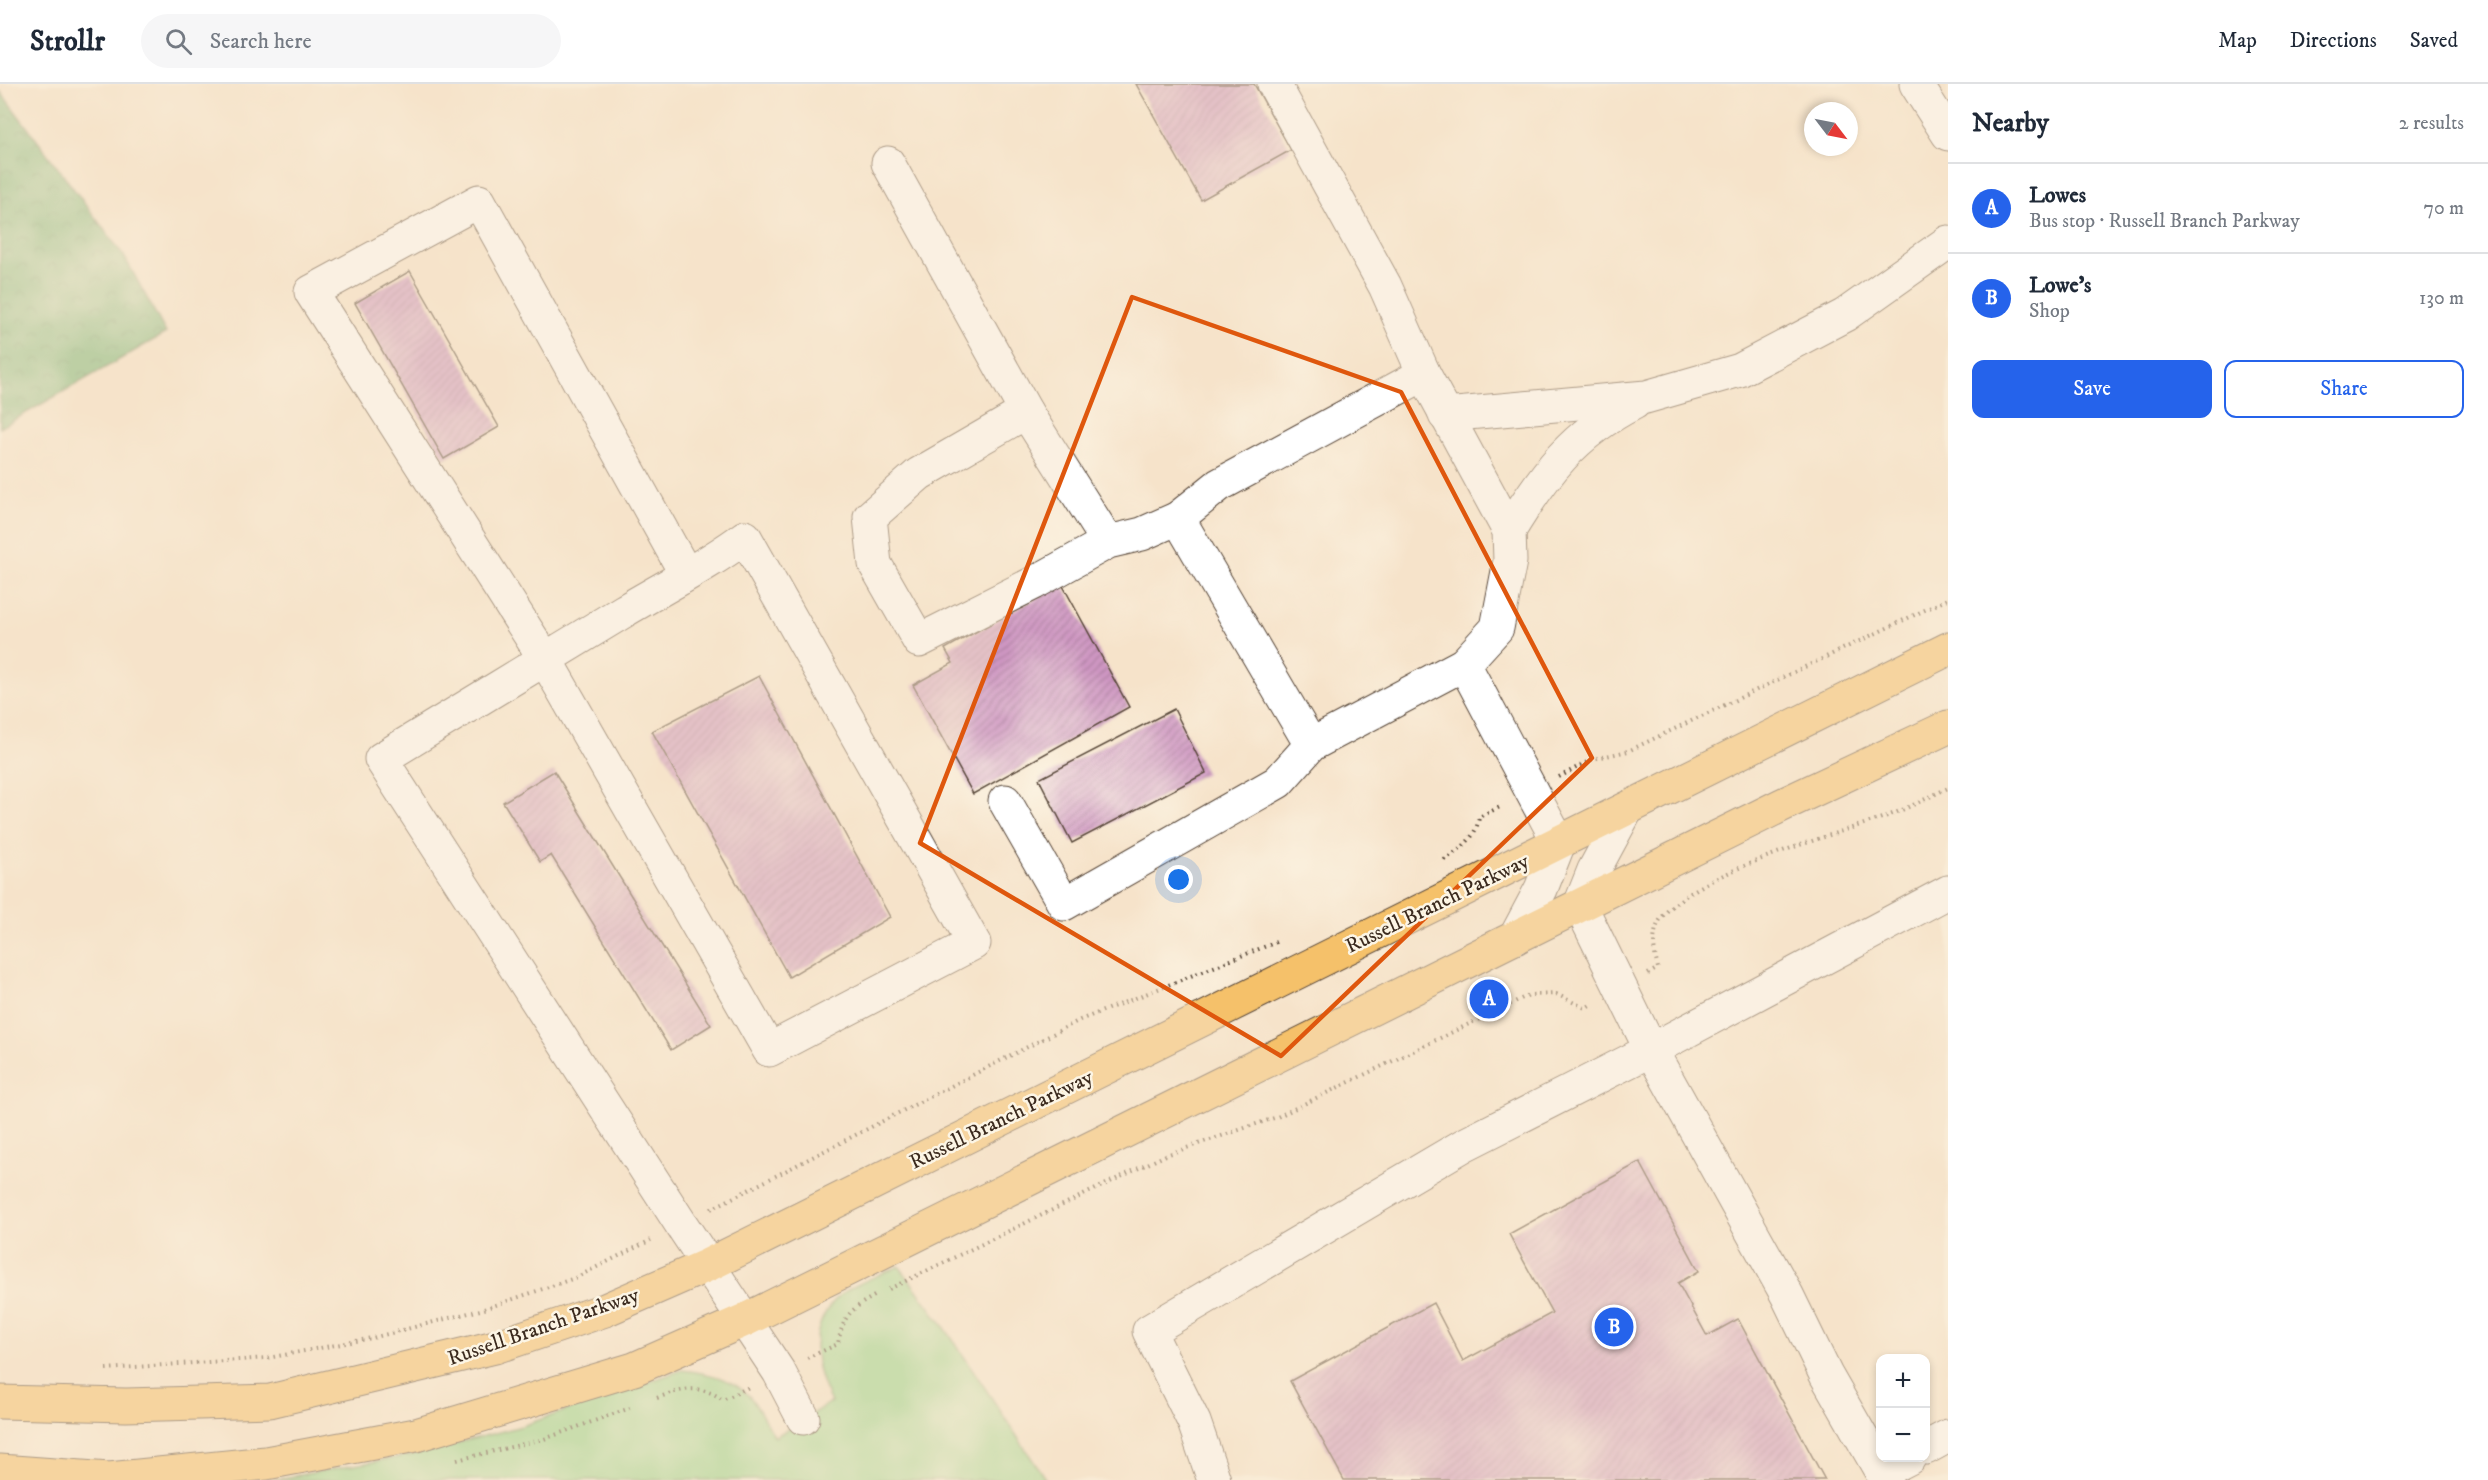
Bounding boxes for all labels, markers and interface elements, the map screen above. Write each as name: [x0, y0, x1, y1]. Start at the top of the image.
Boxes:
search box: [141, 14, 561, 68]
text: Strollr: [30, 24, 105, 59]
icon: search: [162, 25, 195, 58]
text: Search here: [210, 28, 312, 55]
text: Map: [2218, 28, 2257, 54]
text: Directions: [2290, 28, 2377, 54]
text: Saved: [2410, 28, 2458, 54]
north arrow: [1804, 102, 1858, 156]
text: Nearby: [1972, 107, 2049, 140]
text: 2 results: [2399, 111, 2464, 136]
text: Lowes: [2029, 182, 2086, 209]
text: A: [1985, 196, 1998, 221]
text: 70 m: [2423, 196, 2464, 221]
text: Bus stop · Russell Branch Parkway: [2029, 209, 2300, 234]
text: Lowe's: [2029, 272, 2091, 299]
text: B: [1985, 286, 1998, 311]
text: 130 m: [2419, 286, 2464, 311]
text: Shop: [2029, 299, 2070, 324]
button: Save: [1972, 360, 2212, 418]
button: Share: [2224, 360, 2464, 418]
street label: Russell Branch Parkway: [1342, 848, 1534, 960]
your location: [1164, 865, 1193, 894]
pin: A: [1470, 976, 1508, 1022]
street label: Russell Branch Parkway: [906, 1064, 1098, 1176]
street label: Russell Branch Parkway: [444, 1282, 643, 1372]
pin: B: [1594, 1304, 1634, 1350]
map controls: [1876, 1354, 1930, 1462]
button: +: [1876, 1354, 1930, 1408]
button: −: [1876, 1408, 1930, 1462]

